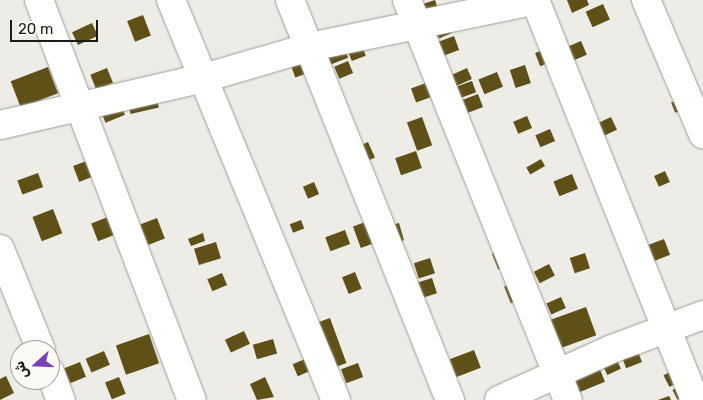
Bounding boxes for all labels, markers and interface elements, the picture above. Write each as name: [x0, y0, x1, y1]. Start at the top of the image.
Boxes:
scale bar: [12, 10, 100, 42]
text: 20 m: [18, 20, 53, 38]
north arrow: [10, 340, 60, 390]
text: ش: [10, 359, 32, 381]

